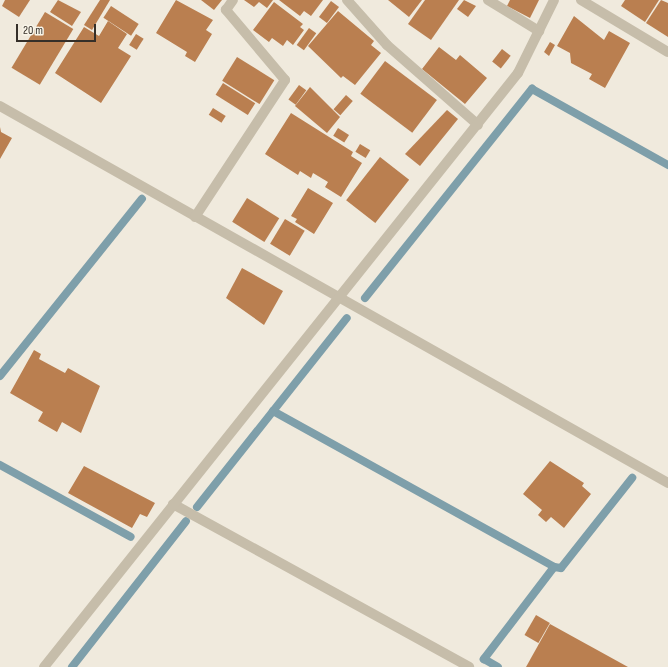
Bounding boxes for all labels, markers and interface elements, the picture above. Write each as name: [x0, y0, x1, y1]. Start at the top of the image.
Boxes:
scale bar: [18, 16, 98, 42]
text: 20 m: [23, 23, 43, 38]

